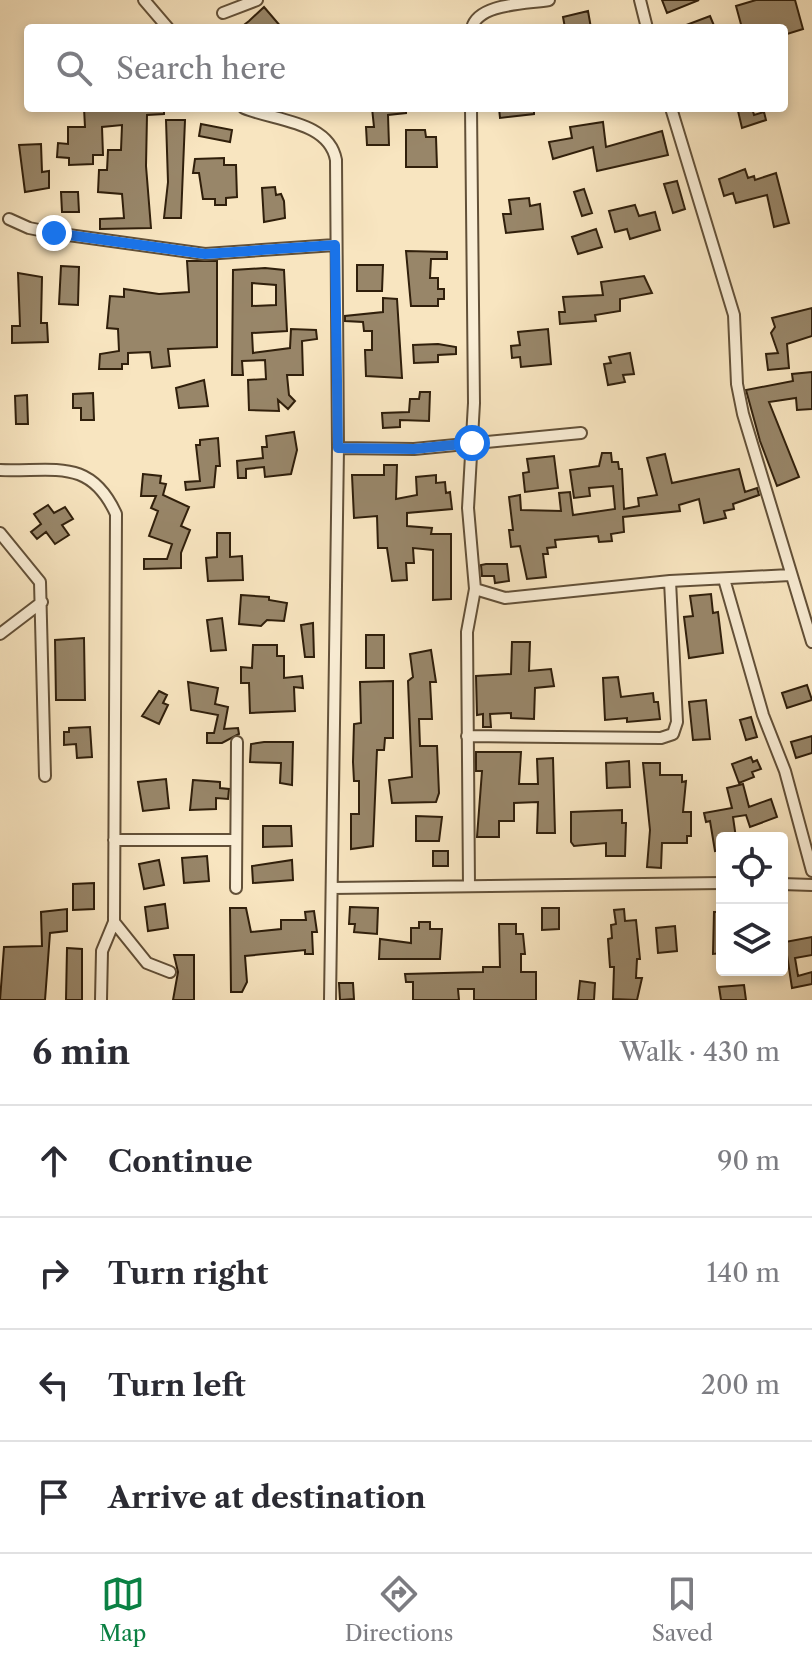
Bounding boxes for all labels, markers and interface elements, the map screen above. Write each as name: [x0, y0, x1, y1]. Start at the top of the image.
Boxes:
search box: [24, 24, 788, 112]
icon: search: [52, 46, 96, 90]
text: Search here: [116, 50, 286, 87]
route end: [36, 215, 72, 251]
route start: [454, 425, 490, 461]
map controls: [716, 832, 788, 976]
button: locate: [716, 832, 788, 904]
button: layers: [716, 904, 788, 976]
text: 6 min: [32, 1031, 130, 1073]
text: Walk · 430 m: [620, 1036, 780, 1068]
icon: ahead: [32, 1139, 76, 1183]
text: Continue: [108, 1143, 253, 1180]
text: 90 m: [717, 1145, 780, 1177]
icon: right: [32, 1251, 76, 1295]
text: Turn right: [108, 1255, 268, 1292]
text: 140 m: [706, 1257, 780, 1289]
icon: left: [32, 1363, 76, 1407]
text: Turn left: [108, 1367, 245, 1404]
text: 200 m: [701, 1369, 780, 1401]
icon: arrive: [32, 1475, 76, 1519]
text: Arrive at destination: [108, 1479, 426, 1516]
tab: Map: [99, 1572, 146, 1647]
tab: Directions: [345, 1572, 453, 1647]
tab: Saved: [652, 1572, 713, 1647]

